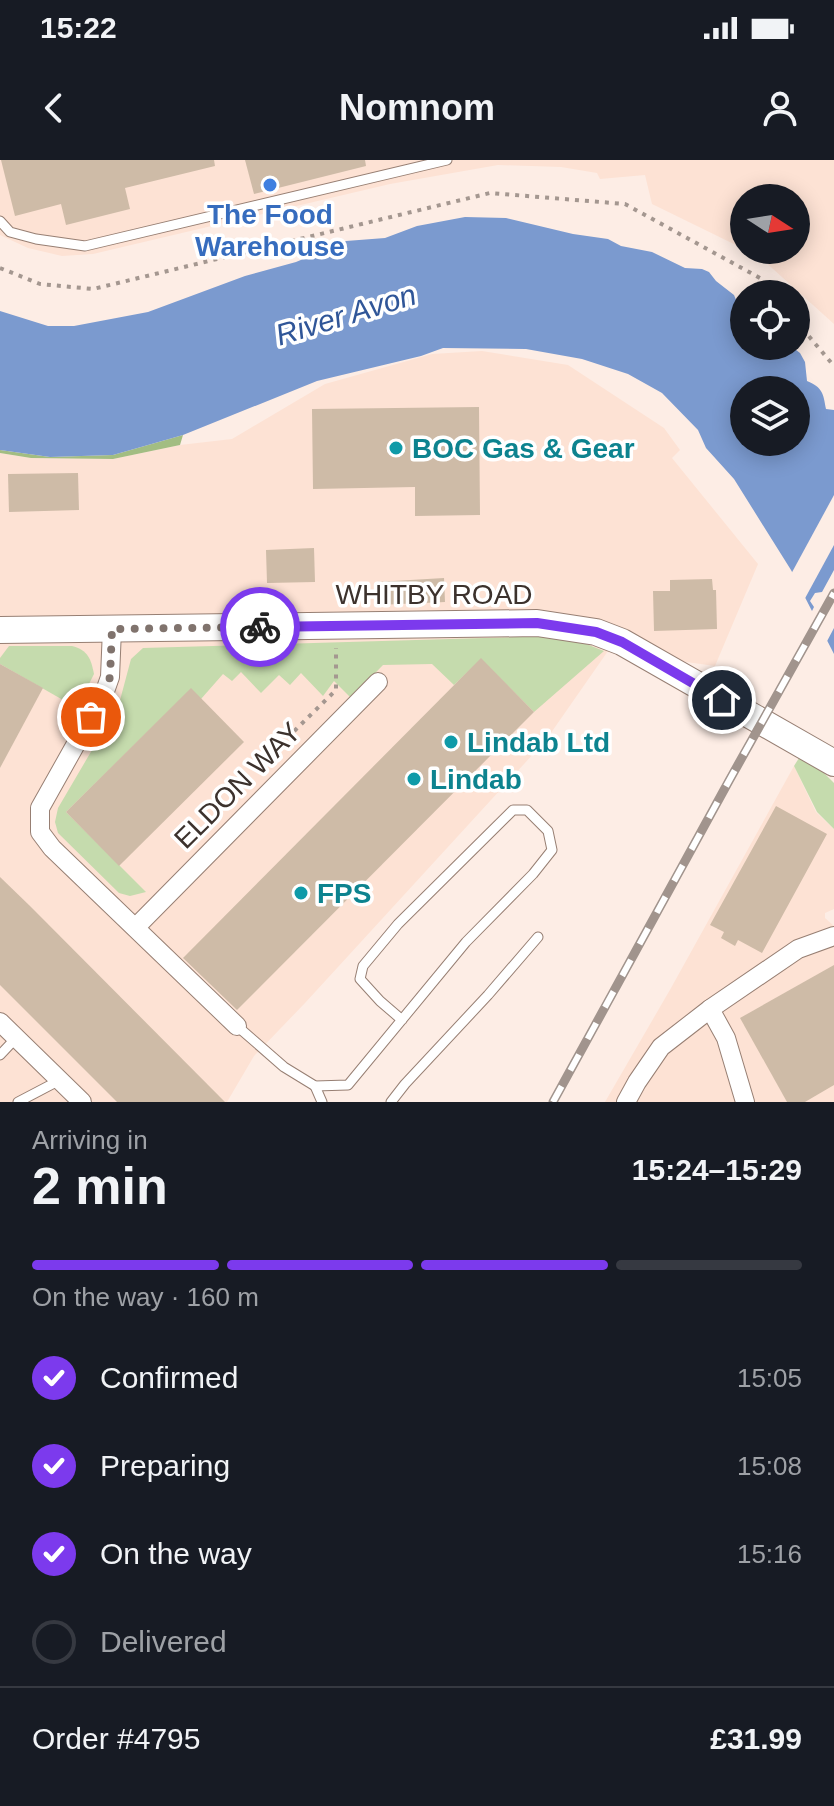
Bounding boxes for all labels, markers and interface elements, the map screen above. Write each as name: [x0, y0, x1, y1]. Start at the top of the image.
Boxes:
text: 15:22: [40, 11, 117, 44]
icon: back: [32, 86, 76, 130]
icon: person: [758, 86, 802, 130]
text: Nomnom: [339, 87, 495, 128]
marker: The Food Warehouse: [261, 176, 279, 194]
north arrow: [730, 184, 810, 264]
map controls: [730, 184, 810, 456]
place label: The Food Warehouse: [195, 199, 345, 262]
water label: River Avon: [272, 278, 420, 352]
button: locate: [730, 280, 810, 360]
button: layers: [730, 376, 810, 456]
place label: BOC Gas & Gear: [412, 433, 635, 464]
marker: BOC Gas & Gear: [387, 439, 405, 457]
street label: WHITBY ROAD: [335, 579, 533, 610]
courier: [220, 587, 300, 667]
icon: bike: [238, 605, 282, 649]
pin: [688, 666, 756, 734]
icon: home: [700, 678, 744, 722]
pin: [57, 683, 125, 751]
icon: bag: [69, 695, 113, 739]
street label: ELDON WAY: [168, 716, 307, 855]
place label: Lindab Ltd: [467, 727, 610, 758]
marker: Lindab Ltd: [442, 733, 460, 751]
place label: Lindab: [430, 764, 522, 795]
marker: Lindab: [405, 770, 423, 788]
place label: FPS: [317, 878, 371, 909]
marker: FPS: [292, 884, 310, 902]
text: Arriving in: [32, 1125, 148, 1155]
text: 15:24–15:29: [632, 1153, 802, 1186]
text: 2 min: [32, 1157, 168, 1215]
text: On the way · 160 m: [32, 1282, 259, 1312]
icon: check: [32, 1356, 76, 1400]
text: Confirmed: [100, 1361, 238, 1394]
text: 15:05: [737, 1363, 802, 1393]
icon: check: [32, 1444, 76, 1488]
text: Preparing: [100, 1449, 230, 1482]
text: 15:08: [737, 1451, 802, 1481]
icon: check: [32, 1532, 76, 1576]
text: On the way: [100, 1537, 252, 1570]
text: 15:16: [737, 1539, 802, 1569]
text: Delivered: [100, 1625, 227, 1658]
text: Order #4795: [32, 1722, 200, 1755]
text: £31.99: [710, 1722, 802, 1755]

